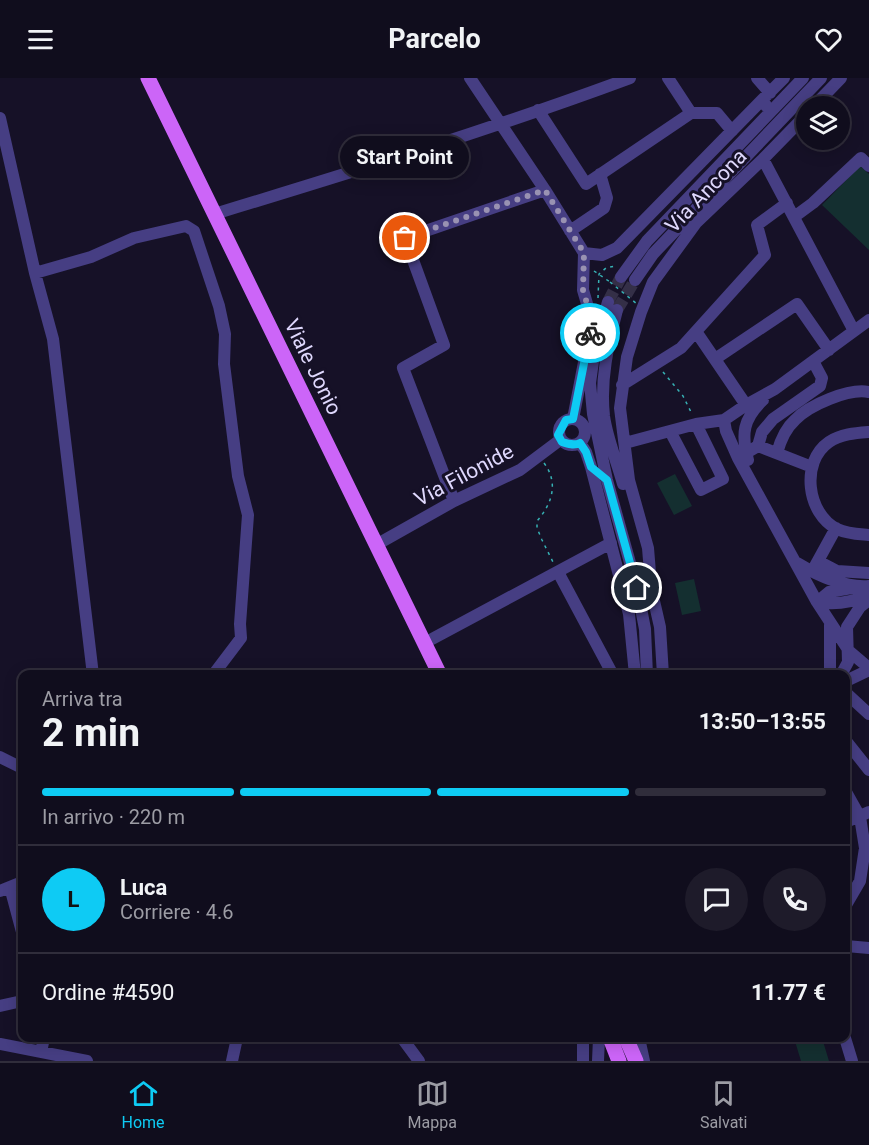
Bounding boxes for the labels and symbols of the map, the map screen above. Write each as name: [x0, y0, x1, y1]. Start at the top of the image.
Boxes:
callout: Start Point: [340, 136, 470, 178]
street label: Via Ancona: [660, 144, 752, 238]
pin: [379, 212, 430, 263]
courier: [560, 303, 620, 363]
street label: Viale Jonio: [280, 315, 346, 419]
street label: Via Filonide: [410, 439, 518, 511]
pin: [611, 562, 662, 613]

